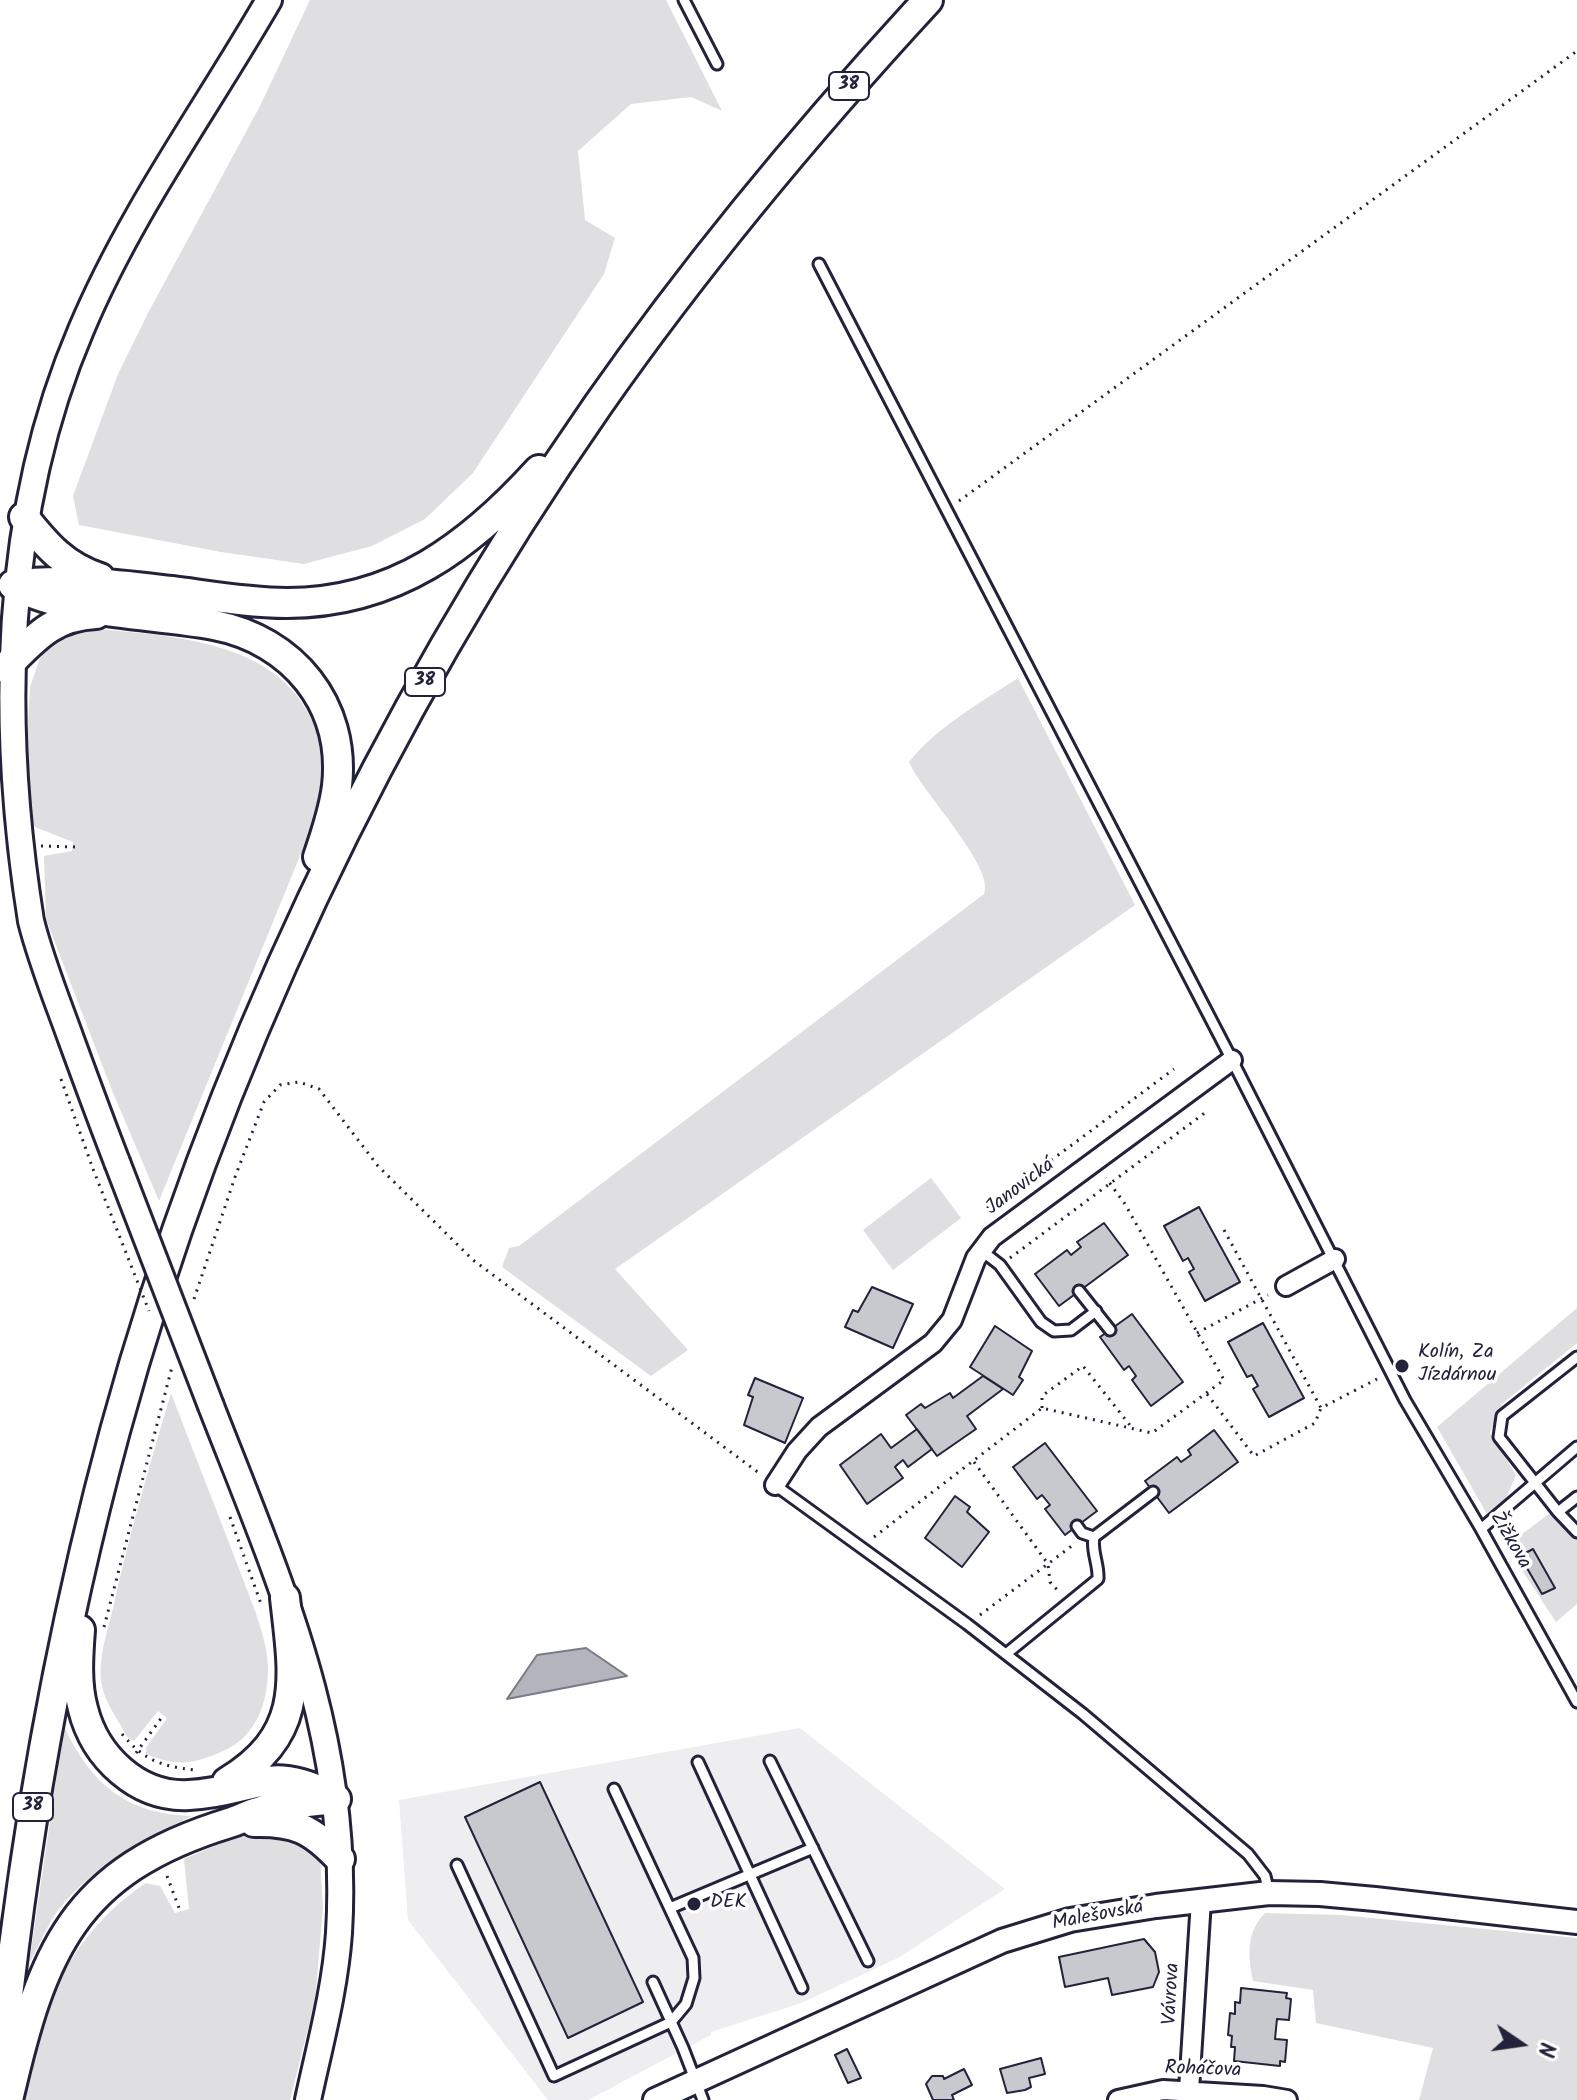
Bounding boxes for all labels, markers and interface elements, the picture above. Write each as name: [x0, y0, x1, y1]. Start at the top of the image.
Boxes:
road number: 38: [829, 72, 869, 100]
road number: 38: [405, 668, 445, 696]
street label: Janovická: [982, 1155, 1060, 1221]
place label: Kolín, Za Jízdárnou: [1418, 1342, 1496, 1389]
marker: Kolín, Za Jízdárnou: [1393, 1357, 1411, 1375]
street label: Žižkova: [1483, 1508, 1535, 1574]
road number: 38: [13, 1793, 53, 1821]
place label: DEK: [710, 1892, 746, 1916]
marker: DEK: [685, 1895, 703, 1913]
street label: Malešovská: [1050, 1896, 1146, 1938]
street label: Vávrova: [1159, 1962, 1187, 2026]
north arrow: [1481, 2004, 1561, 2084]
text: N: [1526, 2039, 1563, 2060]
street label: Roháčova: [1164, 2058, 1242, 2084]

